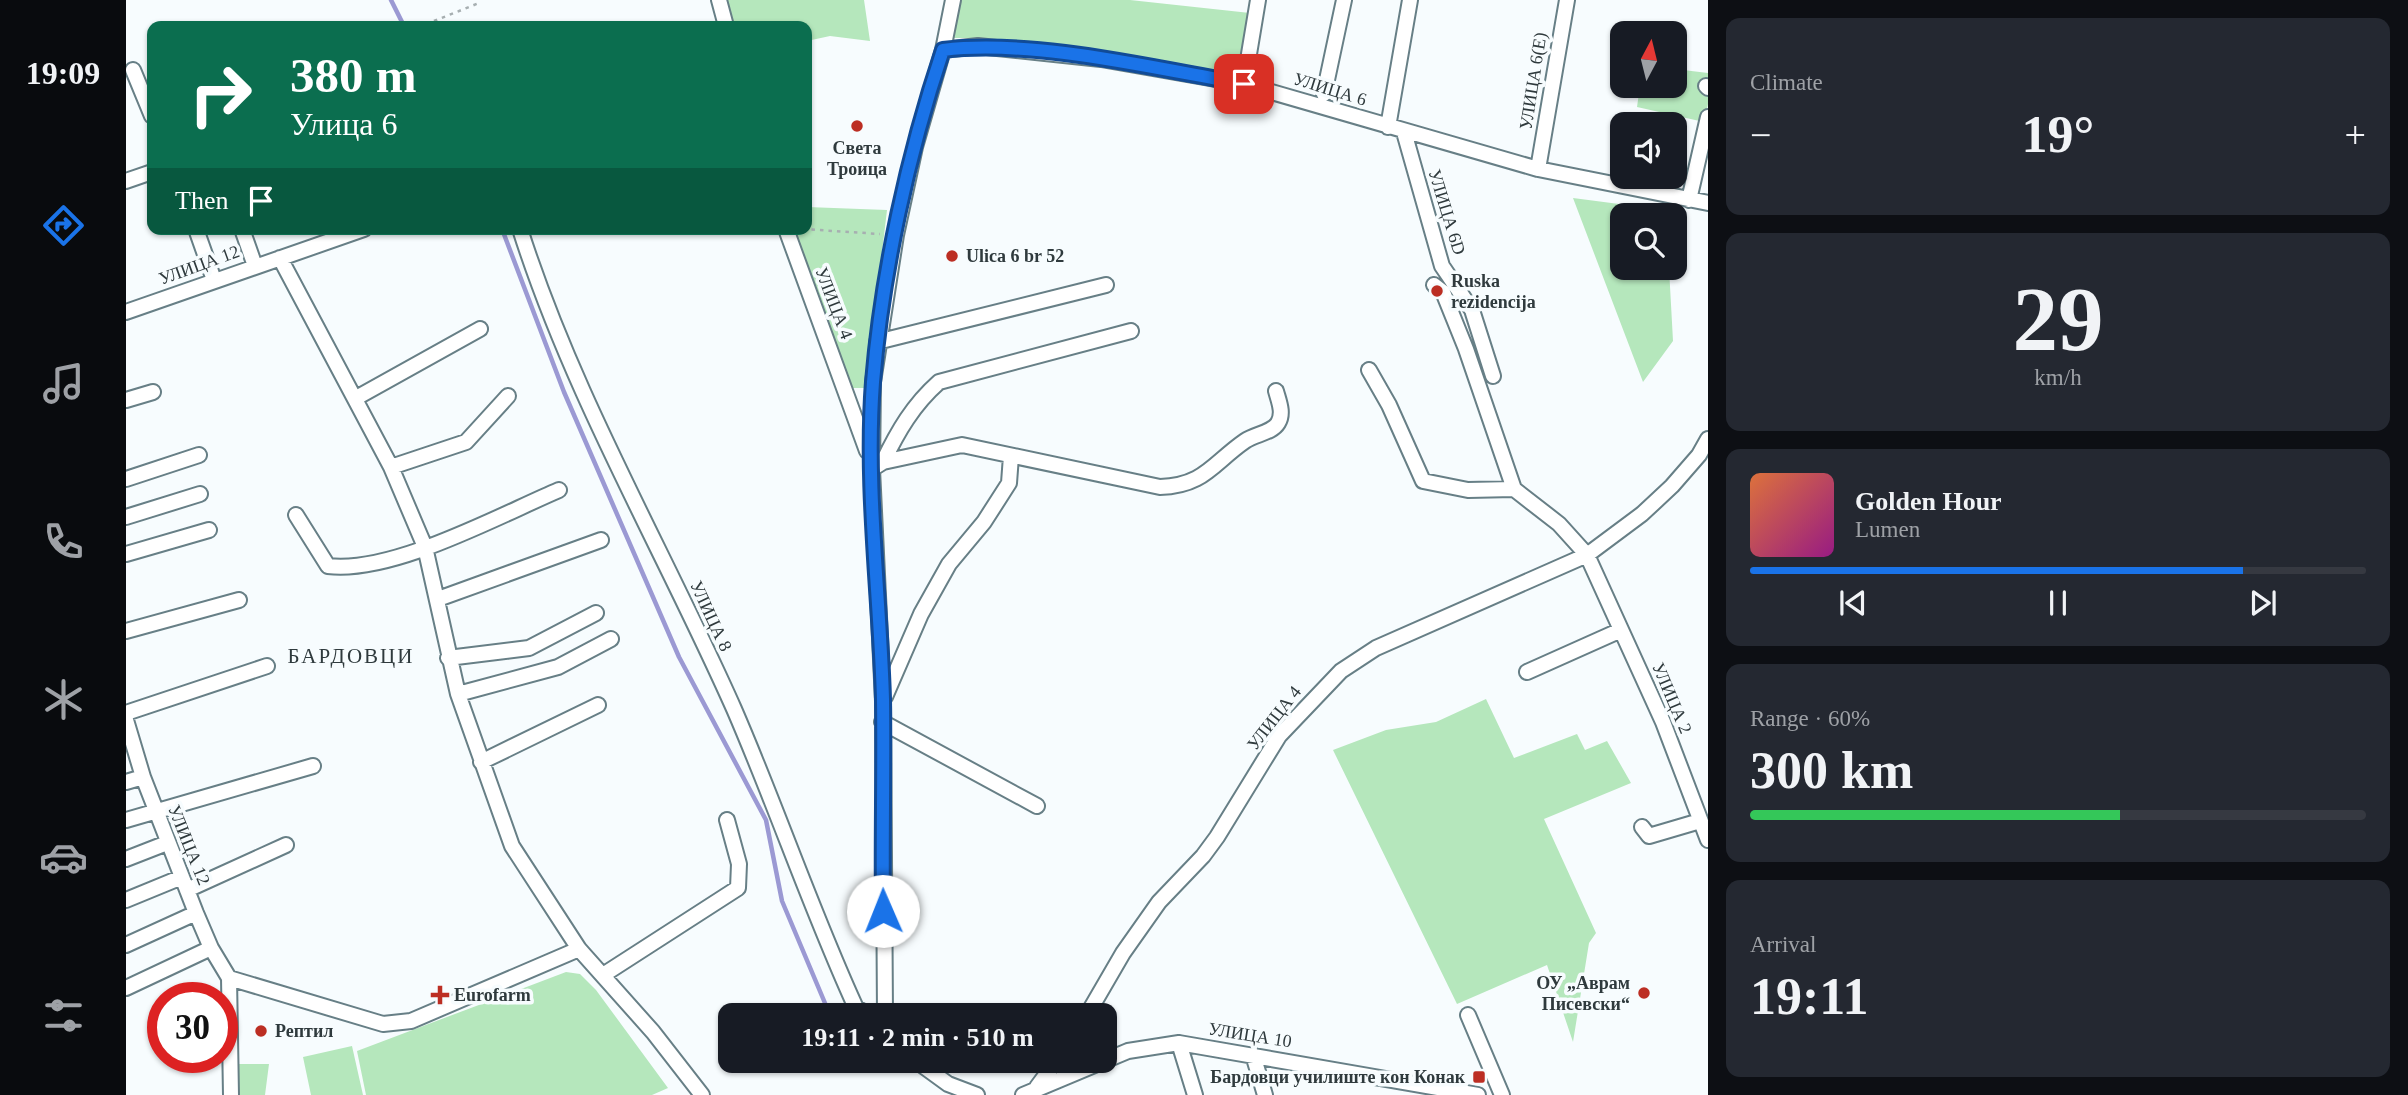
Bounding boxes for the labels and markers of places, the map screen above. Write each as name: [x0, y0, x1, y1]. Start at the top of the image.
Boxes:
pin: [1214, 54, 1274, 114]
marker: Света Троица: [849, 118, 865, 134]
place label: Света Троица: [827, 138, 887, 179]
place label: Ulica 6 br 52: [966, 246, 1064, 266]
marker: Ulica 6 br 52: [944, 248, 960, 264]
place label: Ruska rezidencija: [1451, 271, 1536, 312]
marker: Ruska rezidencija: [1429, 283, 1445, 299]
place label: ОУ „Аврам Писевски“: [1536, 973, 1630, 1014]
place label: Eurofarm: [454, 985, 531, 1005]
marker: ОУ „Аврам Писевски“: [1636, 985, 1652, 1001]
marker: Eurofarm: [432, 987, 448, 1003]
place label: Рептил: [275, 1021, 333, 1041]
marker: Рептил: [253, 1023, 269, 1039]
place label: Бардовци училиште кон Конак: [1210, 1067, 1466, 1087]
marker: Бардовци училиште кон Конак: [1471, 1069, 1487, 1085]

